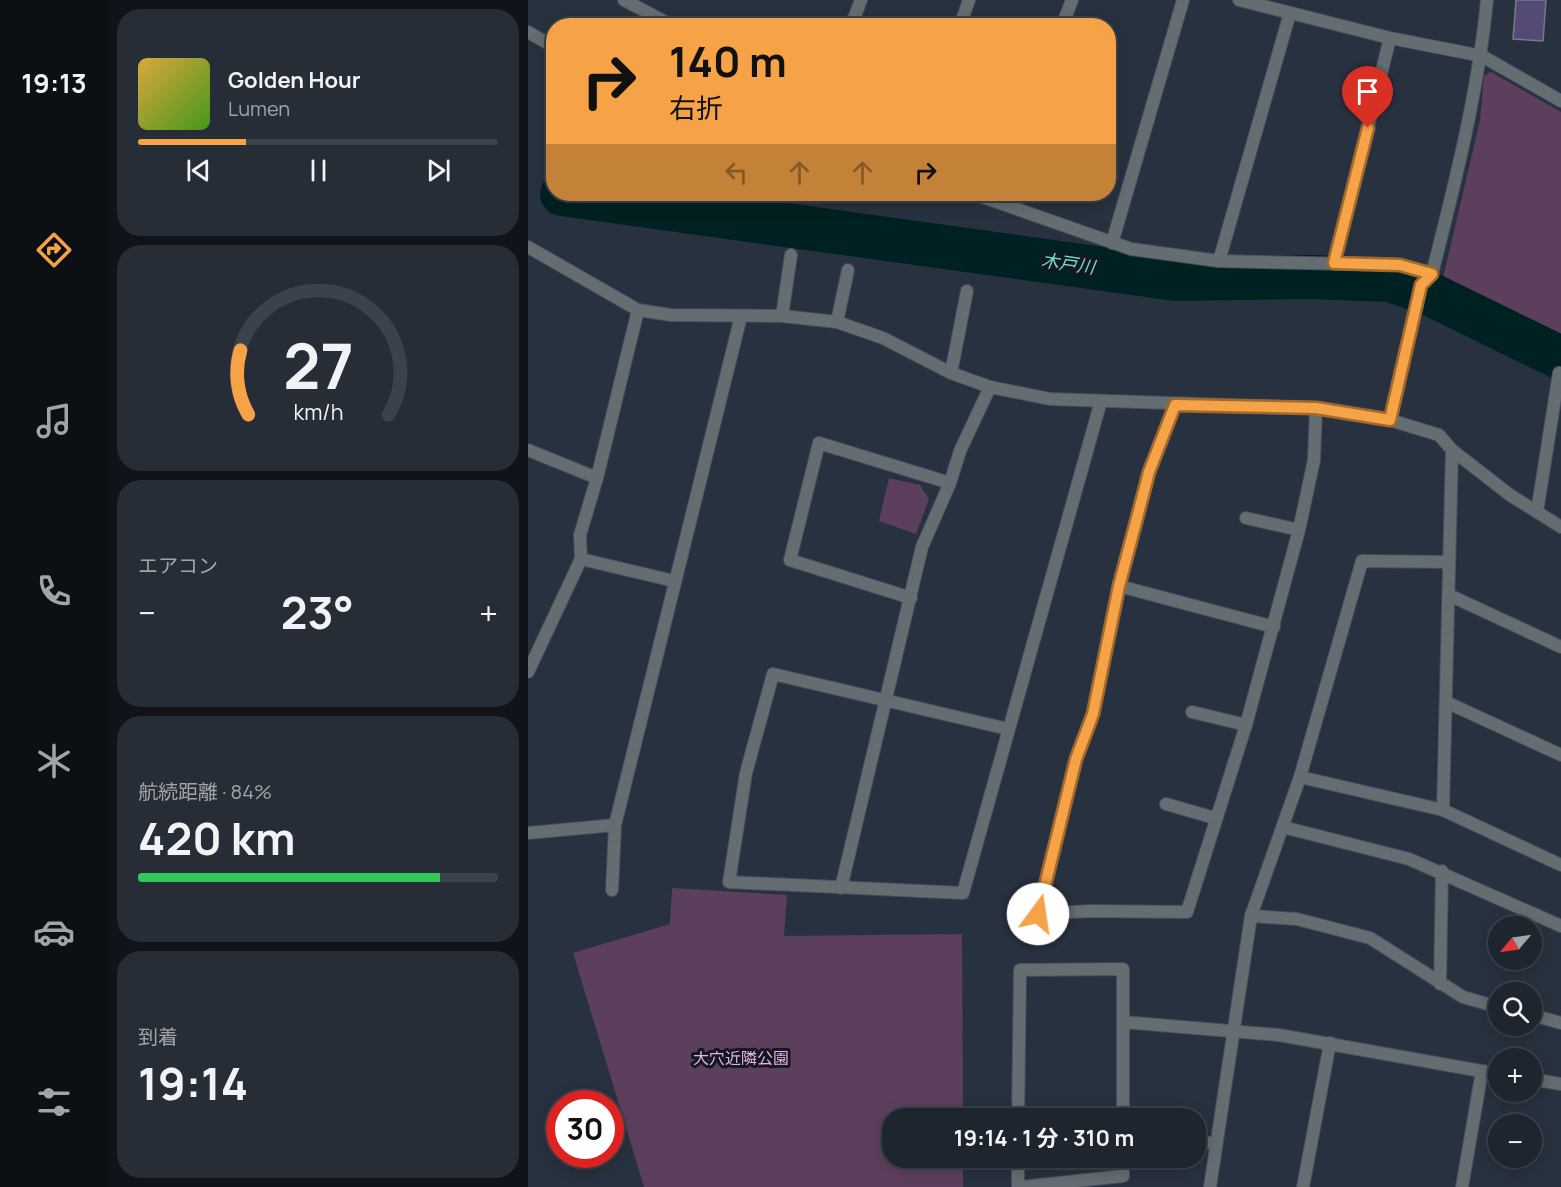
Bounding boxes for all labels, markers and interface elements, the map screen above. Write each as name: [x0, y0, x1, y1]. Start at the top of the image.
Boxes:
text: 140 m: [669, 32, 787, 90]
icon: right: [570, 42, 648, 120]
text: 19:13: [21, 64, 87, 101]
text: Golden Hour: [228, 65, 361, 95]
pin: [1342, 66, 1393, 128]
icon: arrive: [1351, 75, 1384, 108]
text: 右折: [669, 89, 723, 126]
text: Lumen: [228, 95, 290, 122]
icon: previous: [182, 154, 215, 187]
icon: pause: [302, 154, 335, 187]
icon: next: [422, 154, 455, 187]
icon: left: [720, 156, 753, 189]
icon: ahead: [783, 156, 816, 189]
icon: ahead: [846, 156, 879, 189]
icon: right: [909, 156, 942, 189]
icon: directions: [33, 229, 75, 271]
water label: 木戸川: [1040, 247, 1099, 279]
text: 27: [283, 322, 353, 408]
text: km/h: [293, 397, 343, 426]
icon: music: [33, 400, 75, 442]
text: エアコン: [138, 552, 218, 579]
icon: phone: [33, 570, 75, 612]
text: 23°: [281, 581, 354, 643]
text: −: [138, 590, 156, 635]
text: +: [479, 590, 498, 635]
icon: climate: [33, 740, 75, 782]
text: 航続距離 · 84%: [138, 778, 272, 805]
text: 420 km: [138, 807, 295, 869]
position arrow: [1006, 882, 1070, 946]
icon: car: [33, 911, 75, 953]
north arrow: [1488, 916, 1542, 970]
map controls: [1488, 916, 1542, 1168]
button: search: [1488, 982, 1542, 1036]
text: 到着: [138, 1023, 178, 1050]
park label: 大穴近隣公園: [693, 1047, 789, 1069]
button: +: [1488, 1048, 1542, 1102]
text: 19:14: [138, 1052, 248, 1114]
icon: filters: [33, 1081, 75, 1123]
speed limit sign: 30: [546, 1090, 624, 1168]
button: −: [1488, 1114, 1542, 1168]
text: 19:14 · 1 分 · 310 m: [954, 1123, 1134, 1153]

